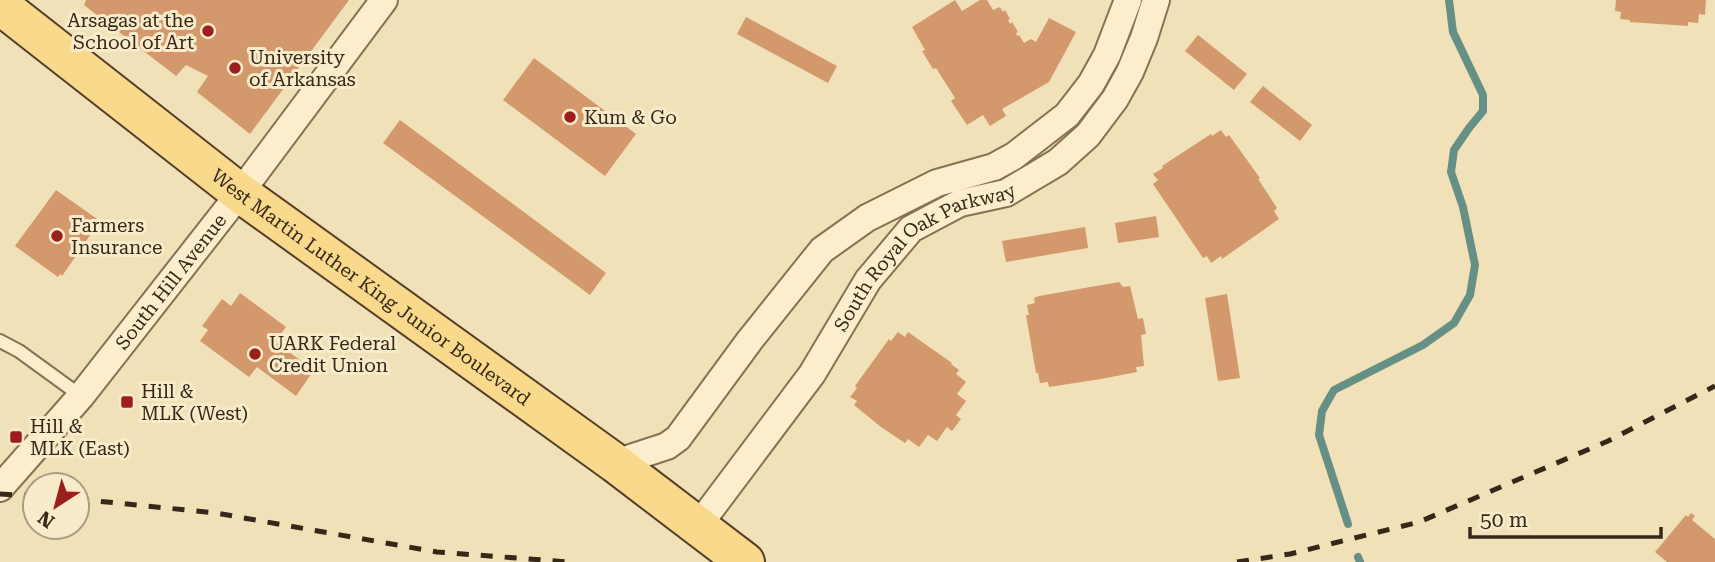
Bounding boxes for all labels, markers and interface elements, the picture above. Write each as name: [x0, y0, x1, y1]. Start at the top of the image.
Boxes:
place label: Arsagas at the School of Art: [67, 9, 194, 54]
marker: Arsagas at the School of Art: [200, 23, 216, 39]
place label: University of Arkansas: [249, 46, 356, 91]
marker: University of Arkansas: [227, 60, 243, 76]
place label: Kum & Go: [584, 106, 677, 129]
marker: Kum & Go: [562, 109, 578, 125]
street label: West Martin Luther King Junior Boulevard: [207, 164, 535, 410]
street label: South Royal Oak Parkway: [829, 178, 1021, 335]
street label: South Hill Avenue: [110, 209, 231, 354]
place label: Farmers Insurance: [71, 214, 162, 259]
marker: Farmers Insurance: [49, 228, 65, 244]
place label: UARK Federal Credit Union: [269, 332, 396, 377]
marker: UARK Federal Credit Union: [247, 346, 263, 362]
place label: Hill & MLK (West): [141, 380, 248, 425]
marker: Hill & MLK (West): [119, 394, 135, 410]
place label: Hill & MLK (East): [30, 415, 130, 460]
marker: Hill & MLK (East): [8, 429, 24, 445]
north arrow: [21, 471, 91, 541]
scale bar: [1470, 496, 1661, 540]
text: N: [33, 506, 59, 533]
text: 50 m: [1480, 508, 1528, 532]

